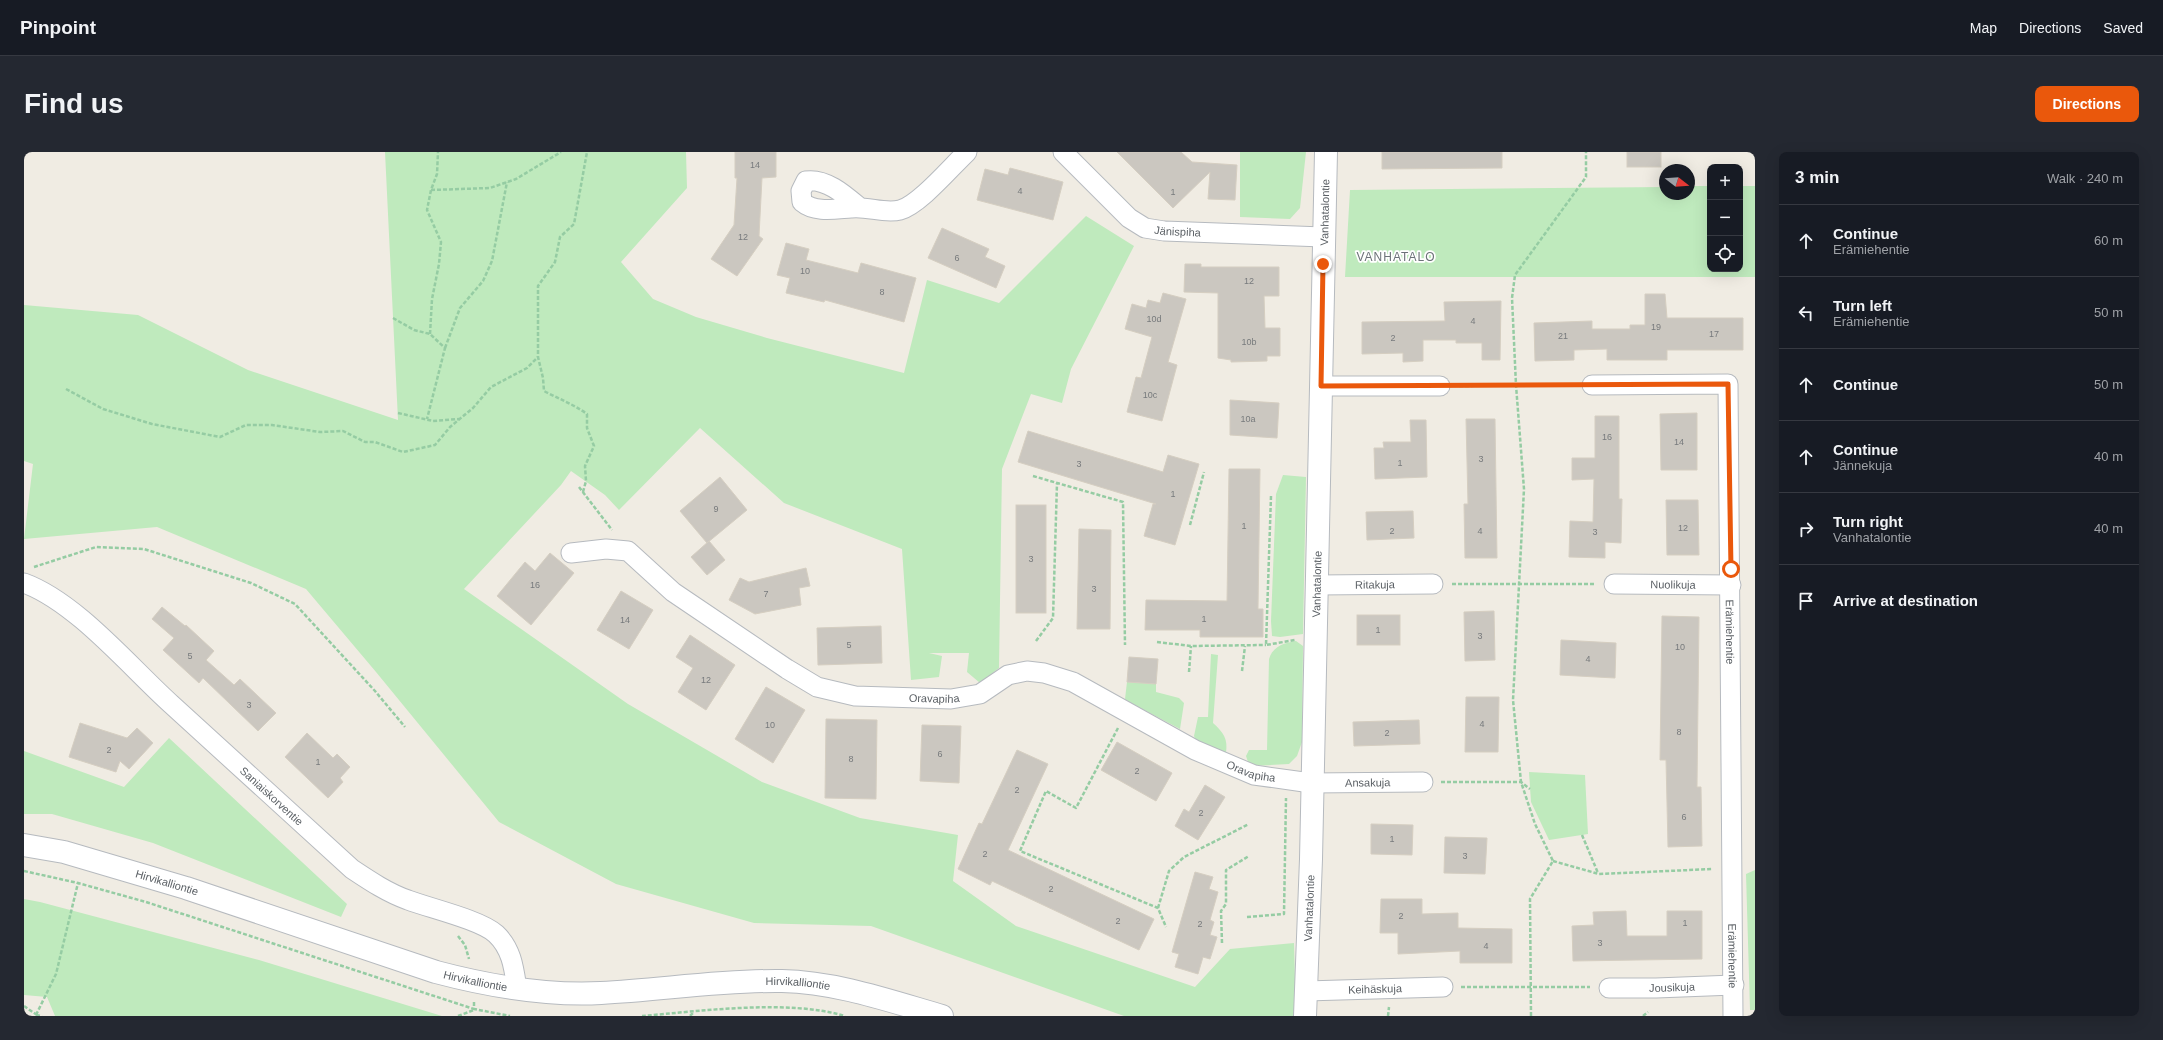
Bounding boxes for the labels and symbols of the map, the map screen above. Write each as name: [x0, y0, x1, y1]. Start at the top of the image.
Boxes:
house number: 14: [750, 160, 760, 170]
north arrow: [1659, 164, 1695, 200]
street label: Vanhatalontie: [1318, 179, 1331, 246]
house number: 4: [1017, 186, 1023, 196]
house number: 1: [1170, 187, 1176, 197]
street label: Jänispiha: [1153, 224, 1202, 238]
house number: 12: [738, 232, 748, 242]
district label: VANHATALO: [1356, 250, 1436, 264]
house number: 6: [954, 253, 960, 263]
route end: [1314, 255, 1332, 273]
house number: 10: [800, 266, 810, 276]
house number: 12: [1244, 276, 1254, 286]
house number: 8: [879, 287, 885, 297]
house number: 10d: [1146, 314, 1162, 324]
house number: 4: [1470, 316, 1476, 326]
house number: 19: [1651, 322, 1661, 332]
house number: 17: [1709, 329, 1719, 339]
house number: 21: [1558, 331, 1568, 341]
house number: 2: [1390, 333, 1396, 343]
house number: 10b: [1241, 337, 1257, 347]
house number: 10c: [1143, 390, 1158, 400]
house number: 10a: [1240, 414, 1256, 424]
house number: 16: [1602, 432, 1612, 442]
house number: 14: [1674, 437, 1684, 447]
house number: 3: [1478, 454, 1484, 464]
house number: 1: [1397, 458, 1403, 468]
house number: 3: [1076, 459, 1082, 469]
house number: 1: [1170, 489, 1176, 499]
house number: 9: [713, 504, 719, 514]
house number: 1: [1241, 521, 1247, 531]
house number: 12: [1678, 523, 1688, 533]
house number: 2: [1389, 526, 1395, 536]
house number: 4: [1477, 526, 1483, 536]
house number: 3: [1592, 527, 1598, 537]
street label: Vanhatalontie: [1310, 551, 1324, 618]
house number: 3: [1028, 554, 1034, 564]
route start: [1722, 560, 1740, 578]
street label: Ritakuja: [1355, 578, 1396, 591]
street label: Nuolikuja: [1650, 578, 1697, 591]
house number: 16: [530, 580, 540, 590]
house number: 3: [1091, 584, 1097, 594]
house number: 7: [763, 589, 769, 599]
street label: Erämiehentie: [1724, 599, 1736, 664]
house number: 1: [1201, 614, 1207, 624]
house number: 14: [620, 615, 630, 625]
house number: 1: [1375, 625, 1381, 635]
house number: 3: [1477, 631, 1483, 641]
house number: 5: [846, 640, 852, 650]
house number: 10: [1675, 642, 1685, 652]
house number: 5: [187, 651, 193, 661]
house number: 4: [1585, 654, 1591, 664]
house number: 12: [701, 675, 711, 685]
street label: Oravapiha: [909, 691, 961, 705]
house number: 3: [246, 700, 252, 710]
house number: 4: [1479, 719, 1485, 729]
house number: 10: [765, 720, 775, 730]
house number: 8: [1676, 727, 1682, 737]
house number: 2: [1384, 728, 1390, 738]
house number: 2: [106, 745, 112, 755]
house number: 6: [937, 749, 943, 759]
house number: 8: [848, 754, 854, 764]
house number: 1: [315, 757, 321, 767]
street label: Oravapiha: [1225, 758, 1277, 784]
street label: Saniaiskorventie: [238, 764, 305, 828]
house number: 2: [1134, 766, 1140, 776]
street label: Ansakuja: [1345, 776, 1391, 789]
house number: 2: [1014, 785, 1020, 795]
house number: 2: [1198, 808, 1204, 818]
house number: 6: [1681, 812, 1687, 822]
house number: 1: [1389, 834, 1395, 844]
house number: 2: [982, 849, 988, 859]
house number: 3: [1462, 851, 1468, 861]
street label: Hirvikalliontie: [134, 867, 200, 898]
street label: Vanhatalontie: [1302, 875, 1316, 942]
house number: 2: [1048, 884, 1054, 894]
house number: 2: [1398, 911, 1404, 921]
house number: 2: [1115, 916, 1121, 926]
house number: 1: [1682, 918, 1688, 928]
house number: 2: [1197, 919, 1203, 929]
street label: Erämiehentie: [1726, 923, 1739, 988]
house number: 3: [1597, 938, 1603, 948]
house number: 4: [1483, 941, 1489, 951]
street label: Hirvikalliontie: [442, 968, 508, 993]
street label: Hirvikalliontie: [766, 975, 831, 992]
street label: Jousikuja: [1649, 980, 1696, 994]
street label: Keihäskuja: [1348, 982, 1403, 996]

